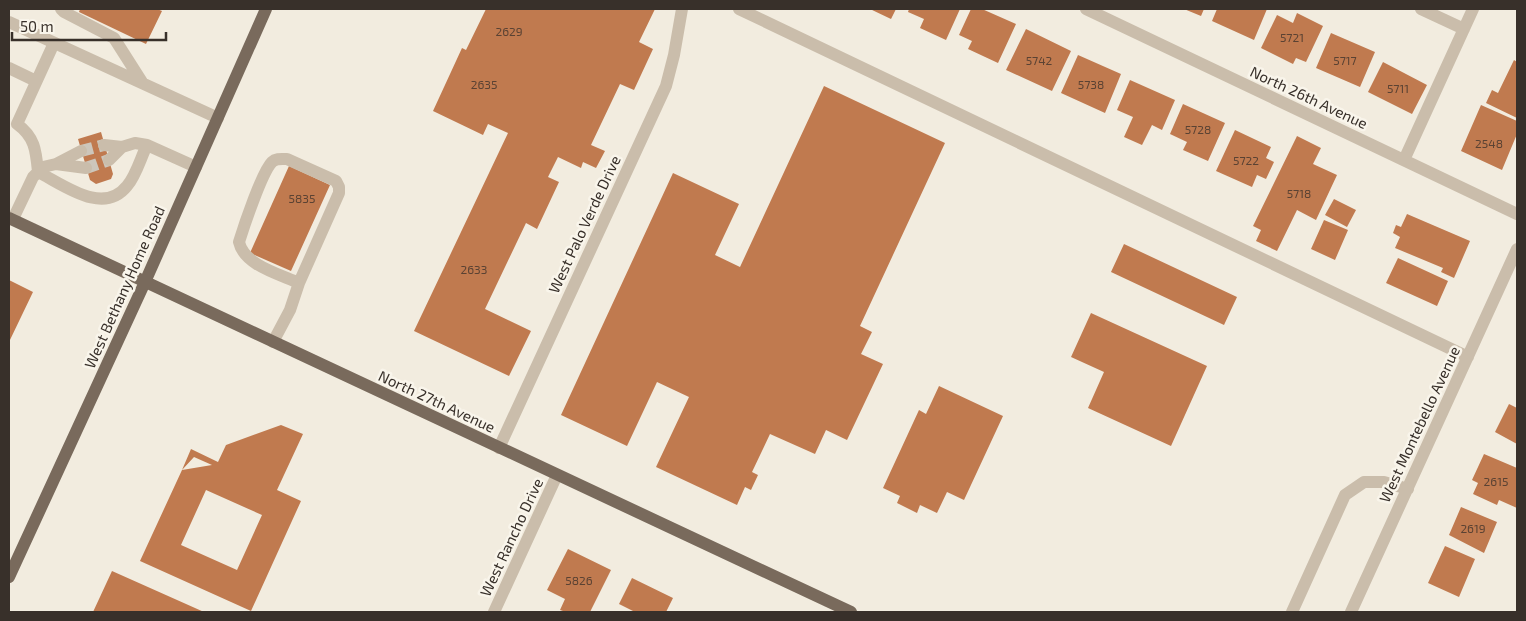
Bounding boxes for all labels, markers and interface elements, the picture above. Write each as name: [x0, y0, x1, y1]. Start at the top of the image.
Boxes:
scale bar: [12, 10, 166, 42]
text: 50 m: [20, 17, 54, 35]
house number: 2629: [495, 24, 523, 38]
house number: 5721: [1280, 30, 1304, 44]
house number: 5742: [1026, 53, 1053, 67]
house number: 5717: [1333, 53, 1357, 67]
street label: North 26th Avenue: [1247, 62, 1371, 132]
house number: 2635: [471, 77, 497, 91]
house number: 5738: [1078, 77, 1104, 91]
house number: 5711: [1387, 81, 1409, 95]
house number: 5728: [1185, 122, 1211, 136]
house number: 2548: [1475, 136, 1503, 150]
street label: West Palo Verde Drive: [544, 152, 624, 296]
house number: 5722: [1233, 153, 1259, 167]
house number: 5718: [1287, 186, 1311, 200]
house number: 5835: [289, 191, 315, 205]
street label: West Bethany Home Road: [80, 203, 168, 371]
house number: 2633: [461, 262, 487, 276]
street label: West Montebello Avenue: [1375, 343, 1463, 505]
street label: North 27th Avenue: [376, 366, 498, 436]
house number: 2615: [1484, 474, 1508, 488]
street label: West Rancho Drive: [476, 475, 546, 599]
house number: 2619: [1460, 521, 1486, 535]
house number: 5826: [565, 573, 593, 587]

